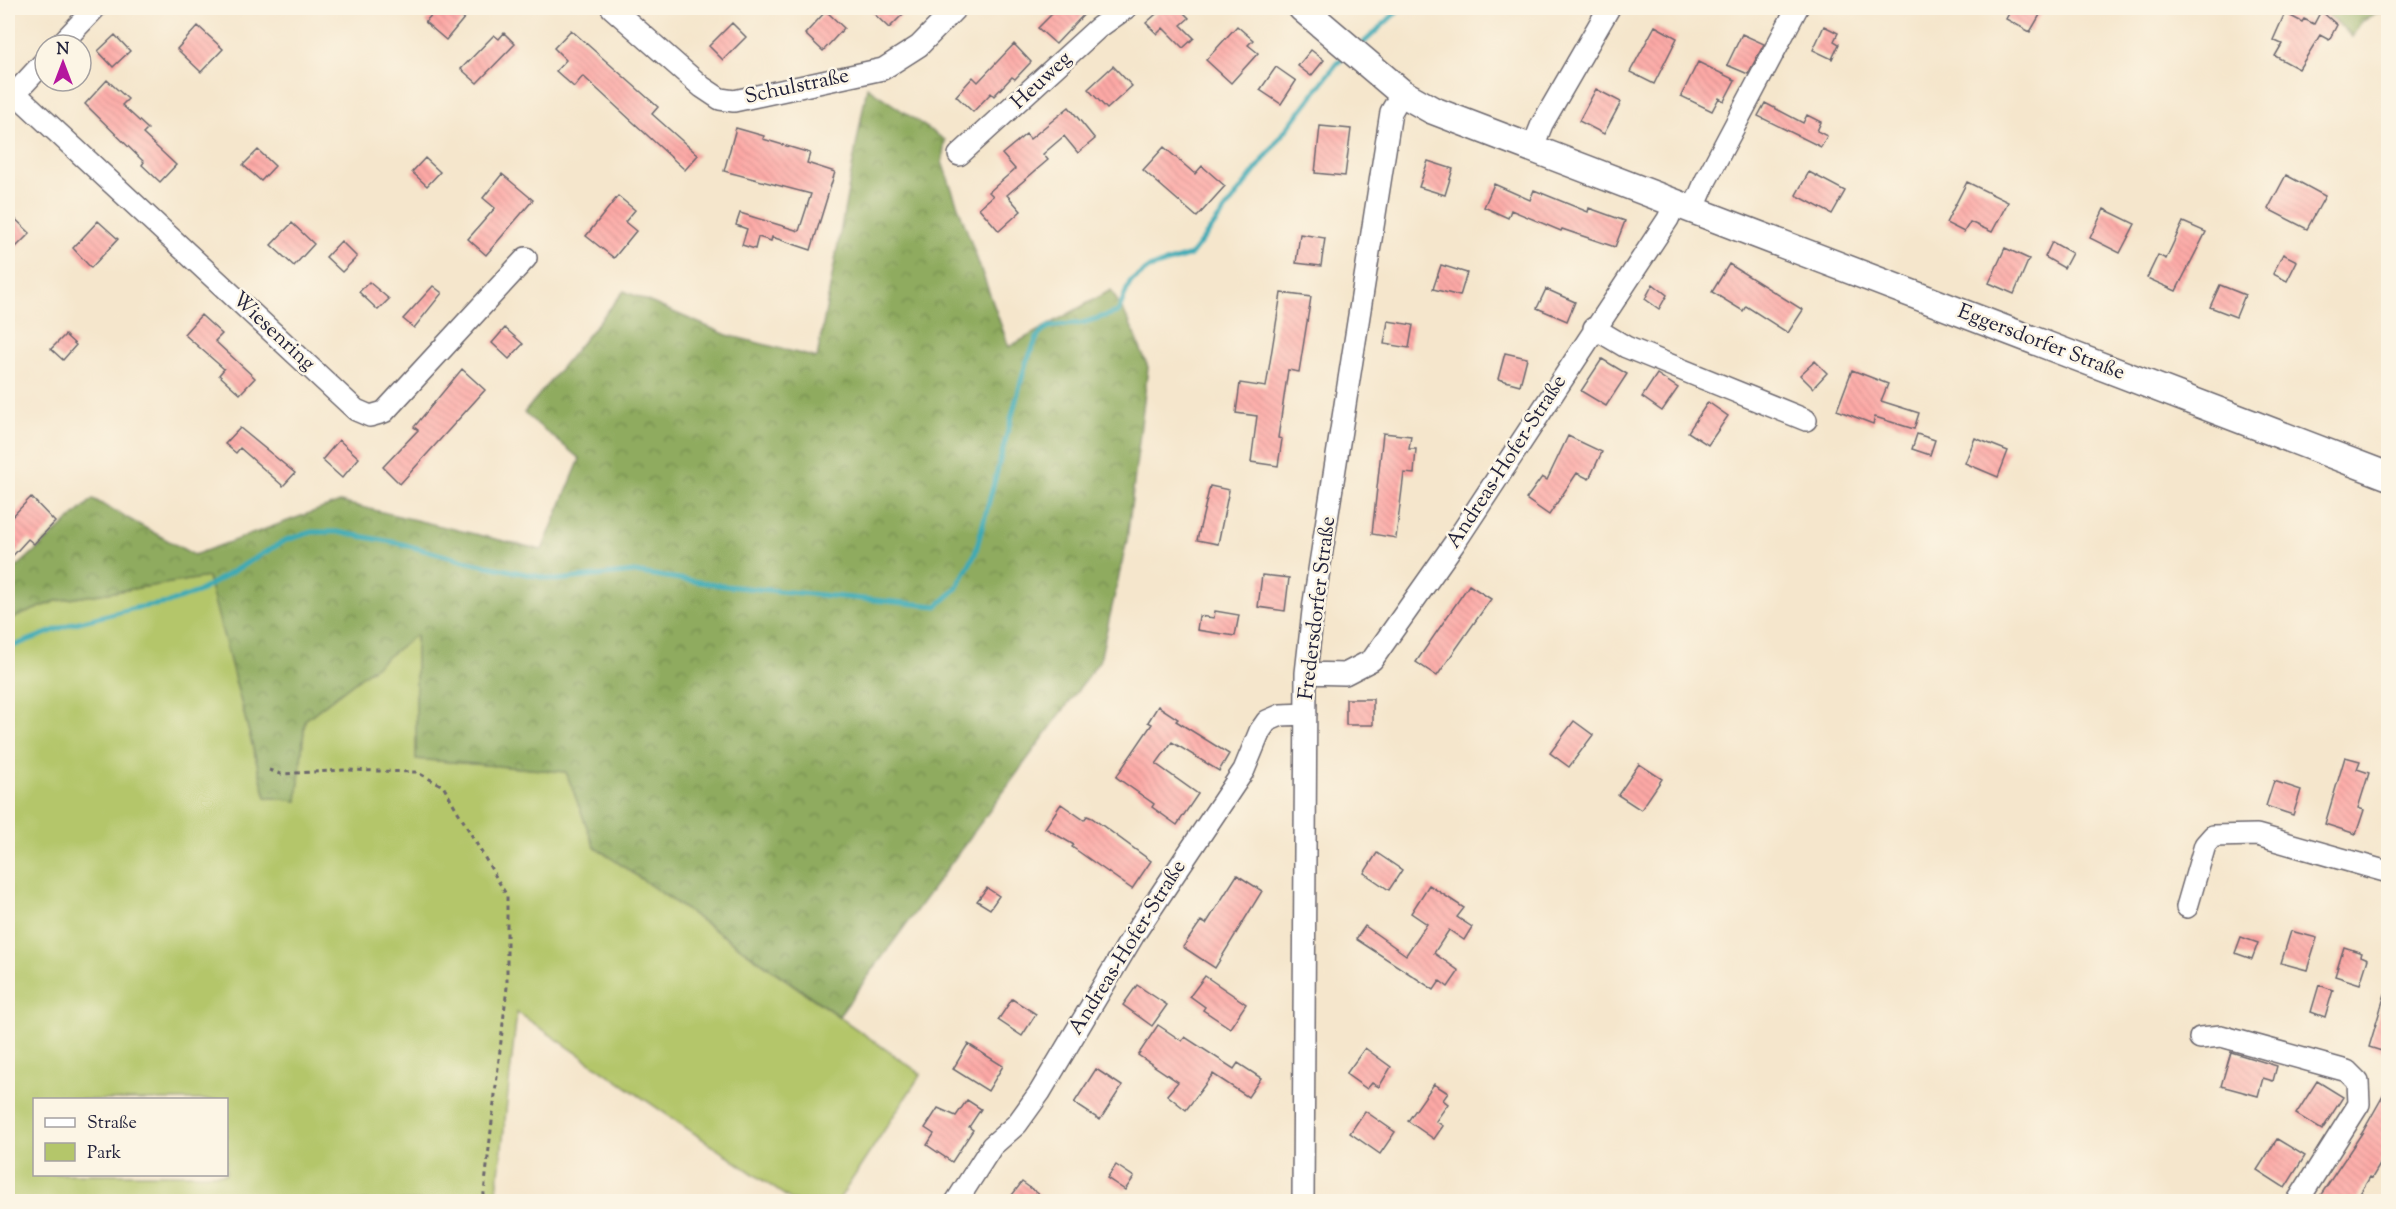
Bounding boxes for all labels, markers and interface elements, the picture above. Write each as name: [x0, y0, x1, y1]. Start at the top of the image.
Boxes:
north arrow: [33, 33, 93, 93]
text: N: [57, 39, 70, 62]
street label: Heuweg: [1005, 45, 1079, 117]
street label: Schulstraße: [742, 61, 852, 113]
street label: Wiesenring: [225, 285, 321, 379]
street label: Eggersdorfer Straße: [1953, 297, 2129, 389]
street label: Andreas-Hofer-Straße: [1440, 369, 1574, 555]
street label: Fredersdorfer Straße: [1292, 515, 1344, 701]
street label: Andreas-Hofer-Straße: [1062, 855, 1194, 1041]
legend: [33, 1098, 228, 1176]
text: Straße: [87, 1111, 137, 1137]
text: Park: [87, 1141, 122, 1167]

